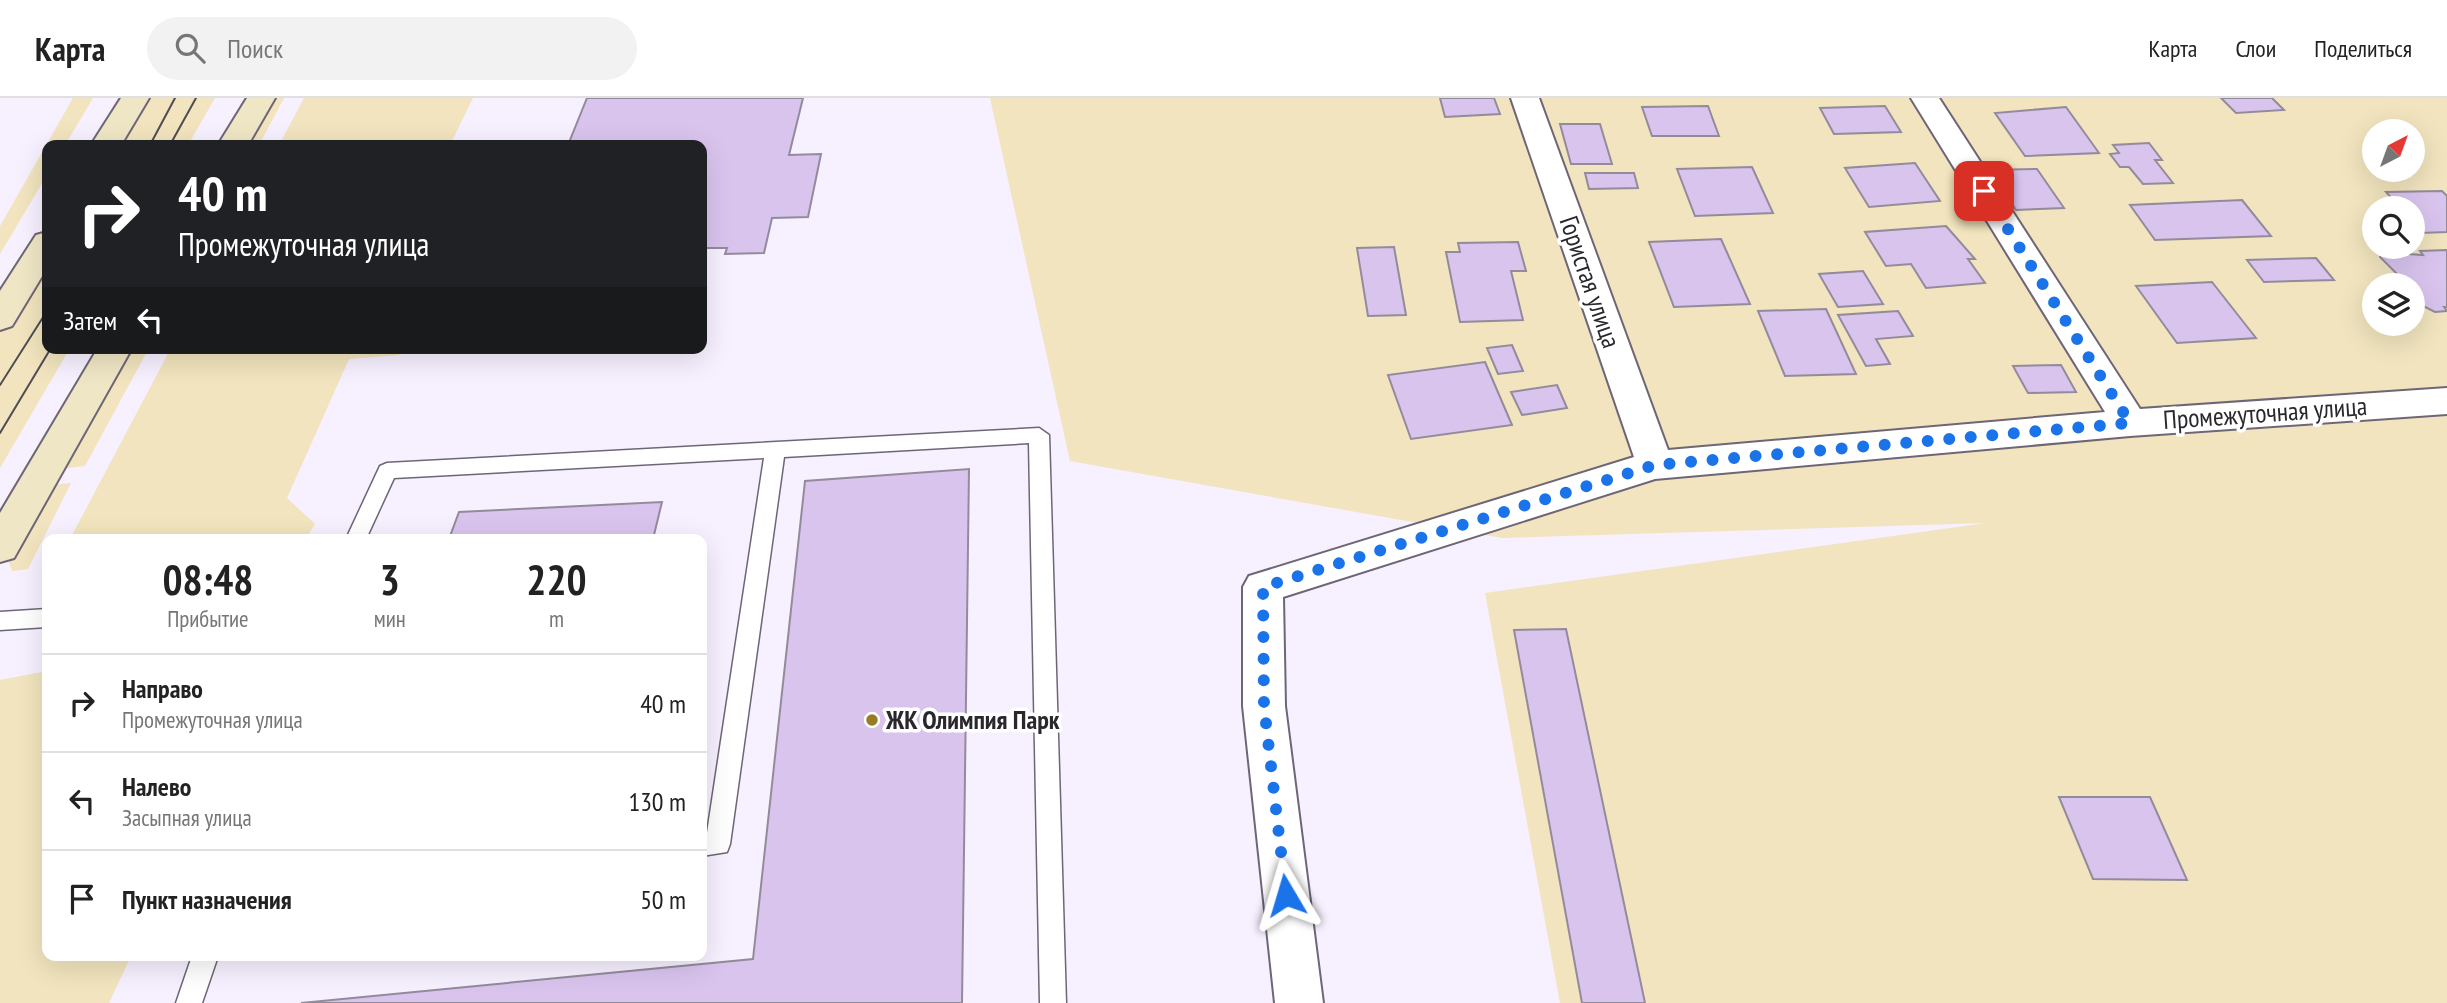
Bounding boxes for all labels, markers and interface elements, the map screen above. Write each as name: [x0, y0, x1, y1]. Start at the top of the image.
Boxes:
search box: [147, 17, 637, 80]
text: Карта: [35, 27, 105, 70]
icon: search: [171, 29, 209, 67]
text: Поиск: [227, 32, 283, 65]
text: Карта: [2149, 33, 2197, 64]
text: Слои: [2235, 33, 2276, 64]
text: Поделиться: [2314, 33, 2412, 64]
north arrow: [2362, 119, 2426, 182]
map controls: [2362, 119, 2425, 336]
text: 40 m: [178, 161, 267, 225]
pin: [1954, 161, 2014, 221]
icon: right: [63, 168, 154, 259]
icon: arrive: [1965, 172, 2003, 210]
button: search: [2362, 196, 2425, 259]
street label: Гористая улица: [1553, 212, 1628, 352]
text: Промежуточная улица: [178, 223, 429, 265]
button: layers: [2362, 273, 2425, 336]
icon: left: [131, 301, 169, 339]
text: Затем: [63, 304, 117, 337]
street label: Промежуточная улица: [2162, 389, 2368, 436]
text: 08:48: [162, 552, 253, 607]
text: 3: [380, 552, 400, 607]
text: 220: [526, 552, 587, 607]
text: Прибытие: [167, 604, 249, 633]
text: мин: [374, 604, 406, 633]
text: m: [549, 604, 564, 633]
text: Направо: [122, 672, 203, 705]
icon: right: [63, 684, 101, 722]
text: 40 m: [640, 687, 686, 720]
place label: ЖК Олимпия Парк: [885, 703, 1060, 736]
text: Промежуточная улица: [122, 705, 303, 734]
marker: ЖК Олимпия Парк: [864, 712, 880, 728]
text: Налево: [122, 770, 191, 803]
icon: left: [63, 782, 101, 820]
text: 130 m: [628, 785, 686, 818]
text: Засыпная улица: [122, 803, 252, 832]
position arrow: [1249, 858, 1323, 932]
icon: arrive: [63, 880, 101, 918]
text: Пункт назначения: [122, 883, 292, 916]
text: 50 m: [640, 883, 686, 916]

